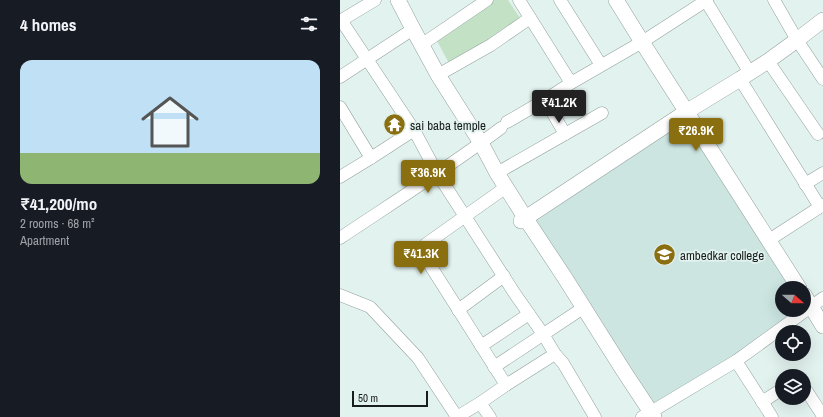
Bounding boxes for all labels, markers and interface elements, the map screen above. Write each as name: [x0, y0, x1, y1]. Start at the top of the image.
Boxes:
text: 4 homes: [20, 13, 77, 36]
icon: filters: [298, 13, 320, 35]
icon: home: [134, 86, 206, 158]
pin: ₹41.2K: [526, 90, 592, 124]
text: ₹41.2K: [541, 94, 577, 111]
temple icon: sai baba temple: [382, 112, 408, 138]
place label: sai baba temple: [410, 117, 486, 134]
pin: ₹26.9K: [663, 118, 729, 152]
text: ₹26.9K: [678, 122, 714, 139]
pin: ₹36.9K: [395, 160, 461, 194]
text: ₹36.9K: [410, 164, 446, 181]
text: ₹41,200/mo: [20, 192, 97, 215]
text: 2 rooms · 68 m²: [20, 215, 95, 232]
text: Apartment: [20, 232, 69, 249]
pin: ₹41.3K: [388, 241, 454, 275]
school or university icon: ambedkar college: [652, 242, 678, 268]
text: ₹41.3K: [403, 245, 439, 262]
place label: ambedkar college: [680, 247, 764, 264]
north arrow: [775, 281, 811, 317]
map controls: [775, 281, 811, 405]
button: locate: [775, 325, 811, 361]
button: layers: [775, 369, 811, 405]
scale bar: [352, 389, 428, 408]
text: 50 m: [358, 391, 378, 405]

